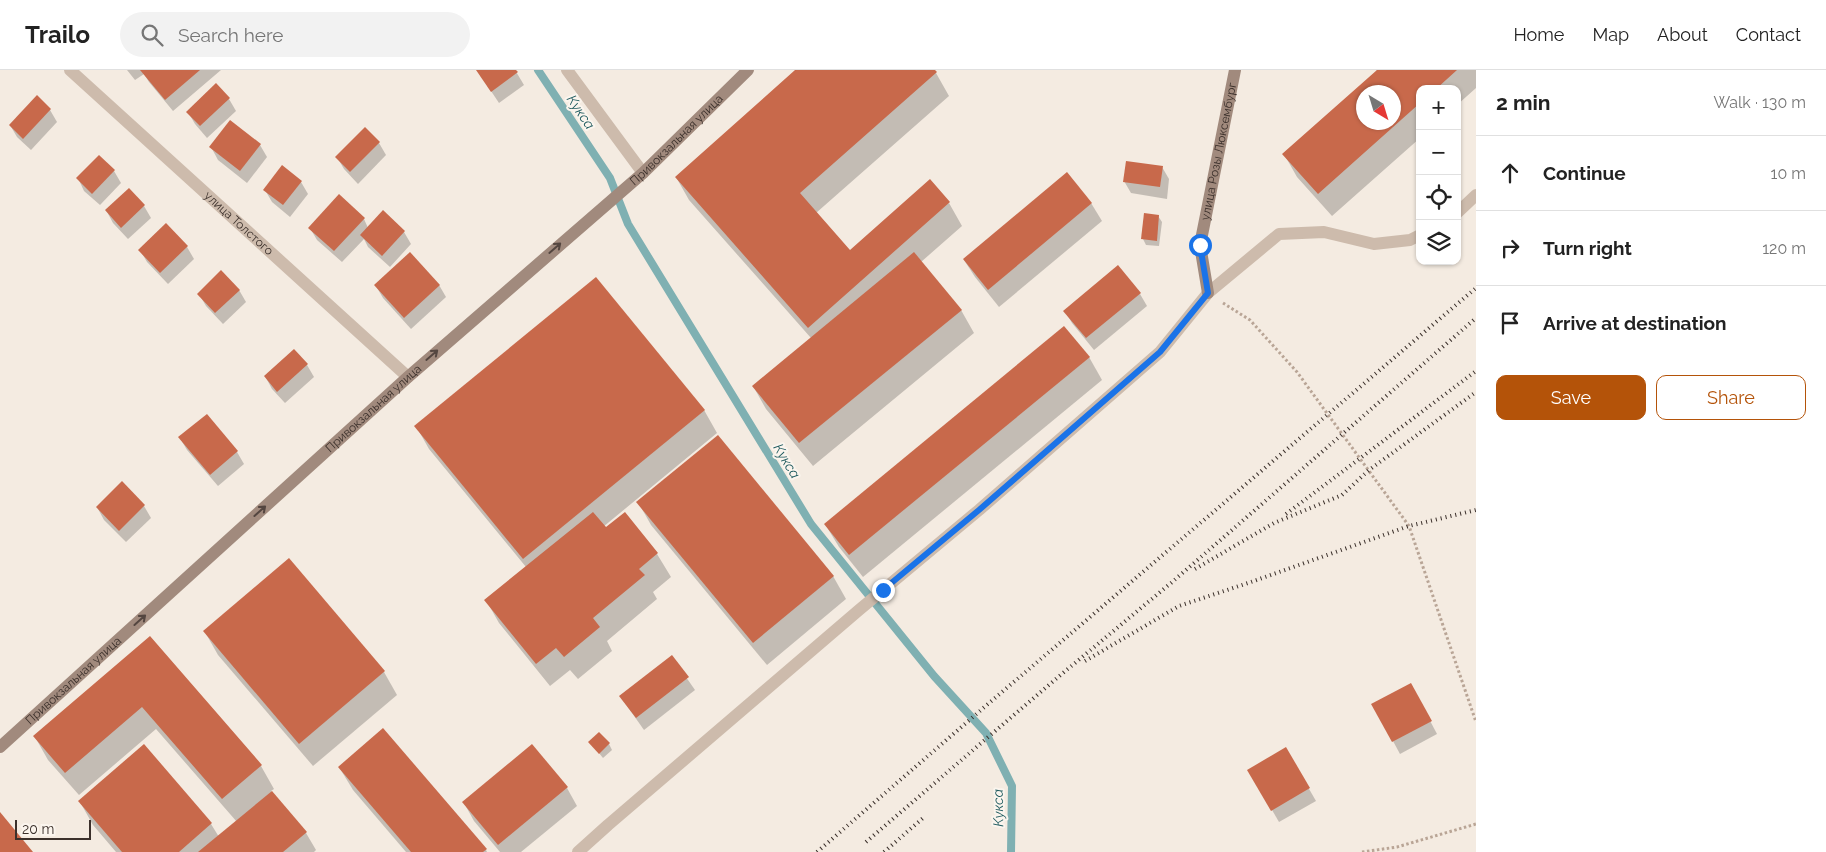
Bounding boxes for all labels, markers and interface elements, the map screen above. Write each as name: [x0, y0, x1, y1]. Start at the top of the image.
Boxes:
search box: [120, 12, 470, 57]
text: Trailo: [25, 20, 90, 49]
icon: search: [138, 21, 166, 49]
text: Search here: [178, 24, 283, 46]
text: Home: [1513, 24, 1564, 45]
text: Map: [1592, 24, 1629, 45]
text: About: [1657, 24, 1708, 45]
text: Contact: [1736, 24, 1801, 45]
street label: улица Розы Люксембург: [1198, 81, 1239, 222]
north arrow: [1356, 85, 1401, 130]
map controls: [1416, 85, 1461, 265]
button: +: [1416, 85, 1461, 130]
text: 2 min: [1496, 90, 1550, 115]
water label: Кукса: [564, 92, 598, 132]
street label: Привокзальная улица: [627, 92, 726, 188]
text: Walk · 130 m: [1713, 93, 1806, 112]
button: −: [1416, 130, 1461, 175]
icon: ahead: [1496, 159, 1524, 187]
text: Continue: [1543, 162, 1626, 184]
text: 10 m: [1771, 164, 1806, 183]
button: locate: [1416, 175, 1461, 220]
street label: улица Толстого: [201, 188, 276, 258]
button: layers: [1416, 220, 1461, 265]
route start: [1189, 234, 1212, 257]
icon: right: [1496, 234, 1524, 262]
text: Turn right: [1543, 237, 1632, 259]
text: 120 m: [1762, 239, 1806, 258]
one-way arrow: [548, 242, 561, 254]
icon: arrive: [1496, 309, 1524, 337]
text: Arrive at destination: [1543, 312, 1727, 334]
one-way arrow: [426, 349, 439, 361]
street label: Привокзальная улица: [323, 362, 424, 455]
button: Save: [1496, 375, 1646, 420]
button: Share: [1656, 375, 1806, 420]
water label: Кукса: [770, 441, 804, 481]
one-way arrow: [253, 505, 266, 517]
route end: [872, 579, 895, 602]
one-way arrow: [133, 615, 146, 626]
street label: Привокзальная улица: [23, 634, 124, 727]
water label: Кукса: [990, 789, 1006, 827]
scale bar: [15, 817, 91, 840]
text: 20 m: [22, 821, 54, 837]

